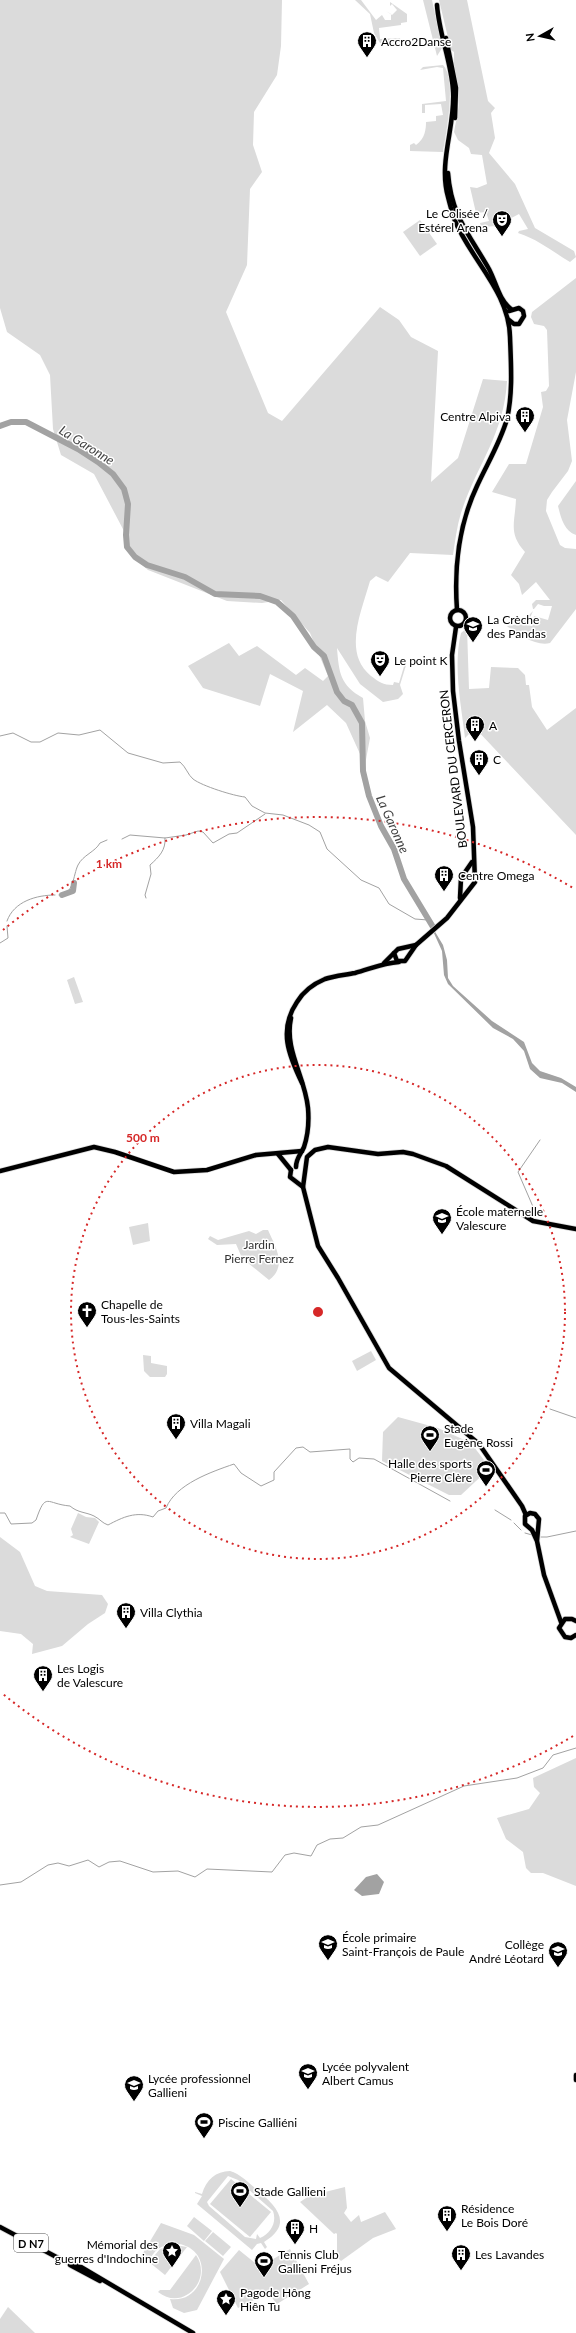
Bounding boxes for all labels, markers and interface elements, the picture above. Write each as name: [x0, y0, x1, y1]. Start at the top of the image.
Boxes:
north arrow: [520, 16, 560, 56]
building icon: Accro2Danse: [356, 30, 378, 58]
text: N: [523, 32, 537, 43]
place label: Accro2Danse: [381, 34, 451, 49]
place label: Le Colisée / Estérel Arena: [418, 206, 489, 235]
theatre icon: Le Colisée / Estérel Arena: [491, 209, 513, 237]
building icon: Centre Alpiva: [514, 405, 536, 433]
place label: Centre Alpiva: [440, 409, 511, 424]
water label: La Garonne: [56, 422, 118, 468]
place label: La Crèche des Pandas: [487, 612, 546, 641]
school or university icon: La Crèche des Pandas: [462, 615, 484, 643]
theatre icon: Le point K: [369, 649, 391, 677]
place label: Le point K: [394, 653, 448, 668]
street label: BOULEVARD DU CERCERON: [436, 689, 470, 849]
building icon: A: [464, 714, 486, 742]
place label: A: [489, 718, 498, 733]
building icon: C: [468, 748, 490, 776]
place label: C: [493, 752, 501, 767]
water label: La Garonne: [373, 792, 413, 856]
text: 1 km: [96, 856, 122, 871]
building icon: Centre Omega: [433, 864, 455, 892]
place label: Centre Omega: [458, 868, 535, 883]
text: 500 m: [126, 1130, 160, 1145]
place label: École maternelle Valescure: [456, 1204, 543, 1233]
school or university icon: École maternelle Valescure: [431, 1207, 453, 1235]
park label: Jardin Pierre Fernez: [224, 1237, 294, 1266]
place label: Chapelle de Tous-les-Saints: [101, 1297, 180, 1326]
church icon: Chapelle de Tous-les-Saints: [76, 1300, 98, 1328]
centre of rings: [311, 1305, 325, 1319]
building icon: Villa Magali: [165, 1412, 187, 1440]
place label: Villa Magali: [190, 1416, 251, 1431]
place label: Stade Eugène Rossi: [444, 1421, 513, 1450]
sports icon: Stade Eugène Rossi: [419, 1424, 441, 1452]
place label: Halle des sports Pierre Clère: [388, 1456, 472, 1485]
sports icon: Halle des sports Pierre Clère: [475, 1459, 497, 1487]
building icon: Villa Clythia: [115, 1601, 137, 1629]
place label: Villa Clythia: [140, 1605, 203, 1620]
place label: Les Logis de Valescure: [57, 1661, 123, 1690]
building icon: Les Logis de Valescure: [32, 1664, 54, 1692]
place label: École primaire Saint-François de Paule: [342, 1930, 464, 1959]
school or university icon: École primaire Saint-François de Paule: [317, 1933, 339, 1961]
place label: Collège André Léotard: [469, 1937, 544, 1966]
school or university icon: Collège André Léotard: [547, 1940, 569, 1968]
place label: Lycée polyvalent Albert Camus: [322, 2059, 410, 2088]
school or university icon: Lycée polyvalent Albert Camus: [297, 2062, 319, 2090]
place label: Lycée professionnel Gallieni: [148, 2071, 251, 2100]
school or university icon: Lycée professionnel Gallieni: [123, 2074, 145, 2102]
sports icon: Piscine Galliéni: [193, 2111, 215, 2139]
place label: Piscine Galliéni: [218, 2115, 297, 2130]
sports icon: Stade Gallieni: [229, 2180, 251, 2208]
place label: Stade Gallieni: [254, 2184, 326, 2199]
place label: Résidence Le Bois Doré: [461, 2201, 528, 2230]
building icon: Résidence Le Bois Doré: [436, 2204, 458, 2232]
building icon: H: [284, 2217, 306, 2245]
place label: H: [309, 2221, 318, 2236]
road number: D N7: [14, 2234, 48, 2252]
place label: Mémorial des guerres d'Indochine: [55, 2237, 158, 2266]
place icon: Mémorial des guerres d'Indochine: [161, 2240, 183, 2268]
building icon: Les Lavandes: [450, 2243, 472, 2271]
place label: Tennis Club Gallieni Fréjus: [278, 2247, 352, 2276]
place label: Les Lavandes: [475, 2247, 544, 2262]
sports icon: Tennis Club Gallieni Fréjus: [253, 2250, 275, 2278]
place label: Pagode Hông Hiên Tu: [240, 2285, 311, 2314]
place icon: Pagode Hông Hiên Tu: [215, 2288, 237, 2316]

